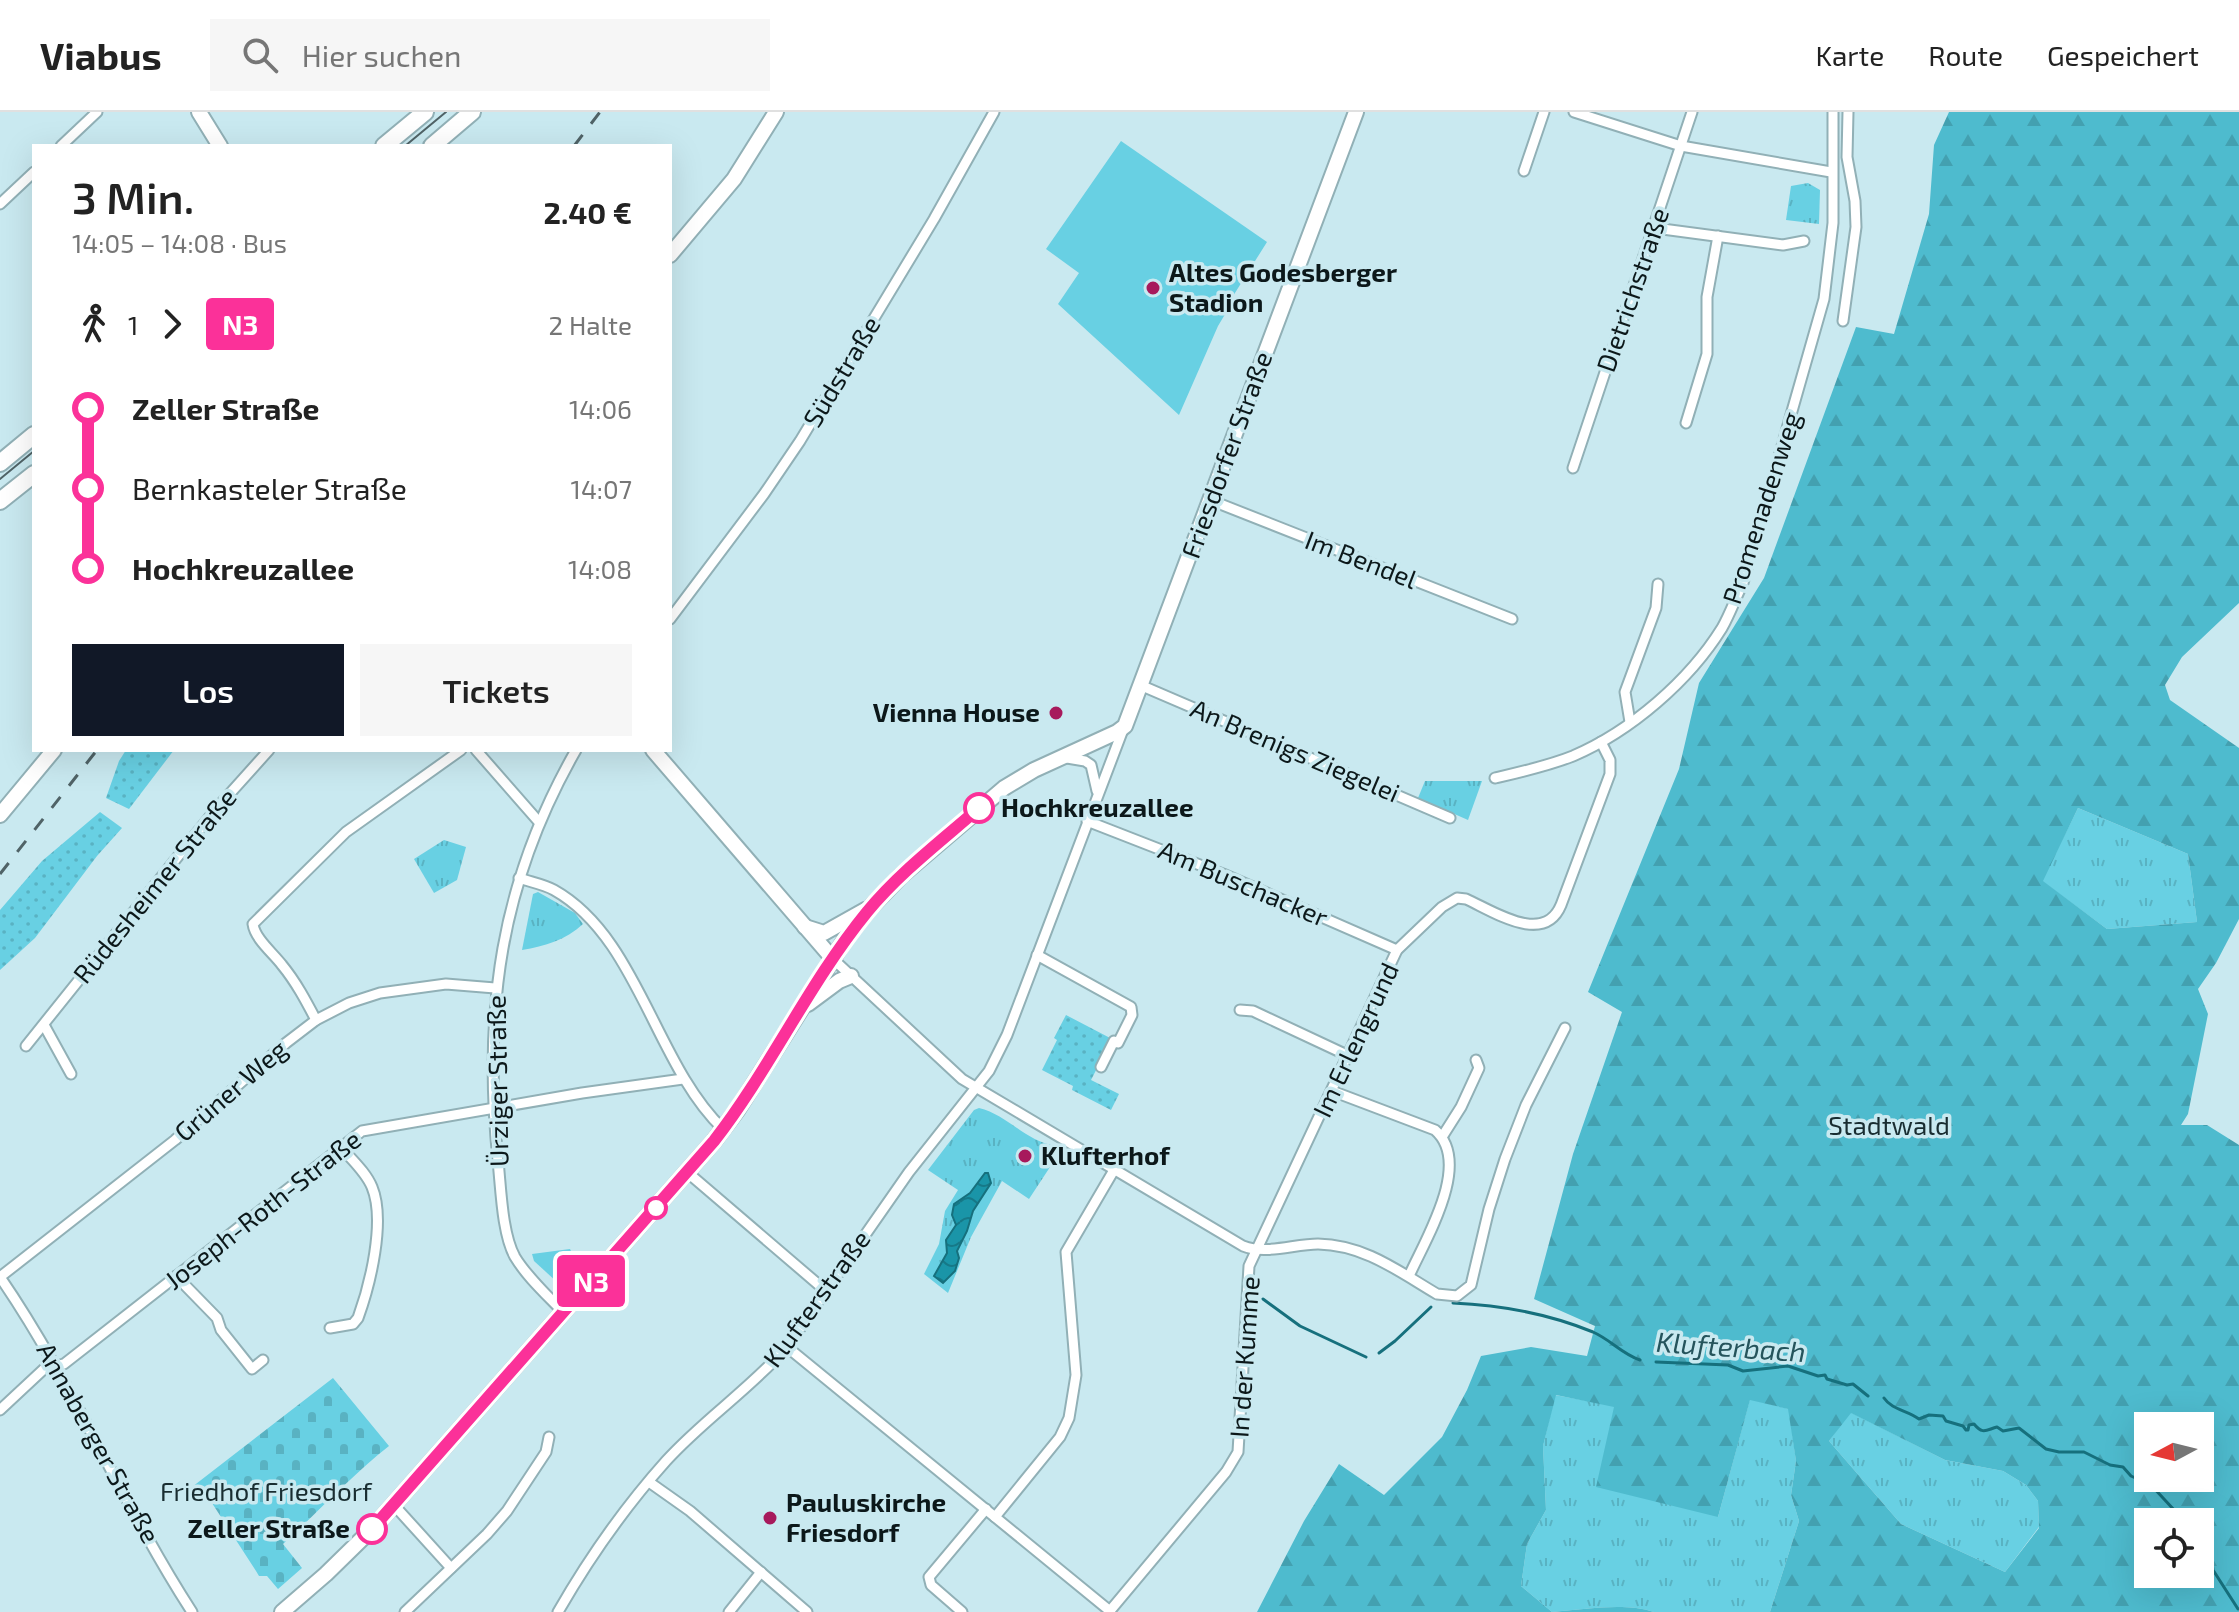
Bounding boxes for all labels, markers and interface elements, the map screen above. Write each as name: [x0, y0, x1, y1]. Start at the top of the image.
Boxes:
search box: [210, 19, 770, 91]
text: Viabus: [40, 32, 162, 78]
icon: search: [238, 33, 282, 77]
text: Hier suchen: [302, 37, 461, 73]
text: Karte: [1815, 38, 1884, 72]
text: Route: [1928, 38, 2003, 72]
text: Gespeichert: [2047, 38, 2199, 72]
text: 3 Min.: [72, 170, 194, 223]
text: 2.40 €: [544, 194, 632, 230]
street label: Dietrichstraße: [1589, 203, 1674, 376]
text: 14:05 – 14:08 · Bus: [72, 227, 287, 258]
place label: Altes Godesberger Stadion: [1169, 256, 1397, 317]
marker: Altes Godesberger Stadion: [1144, 279, 1162, 297]
icon: walk: [72, 302, 116, 346]
icon: forward: [150, 302, 194, 346]
text: N3: [222, 307, 258, 341]
text: 1: [128, 309, 138, 340]
text: 2 Halte: [549, 309, 632, 340]
street label: Südstraße: [796, 310, 886, 432]
street label: Friesdorfer Straße: [1174, 347, 1277, 562]
text: Zeller Straße: [132, 390, 320, 426]
text: 14:06: [569, 393, 632, 424]
street label: Promenadenweg: [1715, 408, 1806, 607]
text: Bernkasteler Straße: [132, 470, 407, 506]
text: 14:07: [571, 473, 632, 504]
street label: Im Bendel: [1301, 523, 1422, 594]
text: Hochkreuzallee: [132, 550, 354, 586]
text: 14:08: [568, 553, 632, 584]
button: Los: [72, 644, 344, 736]
button: Tickets: [360, 644, 632, 736]
street label: An Brenigs Ziegelei: [1186, 692, 1405, 808]
place label: Vienna House: [873, 696, 1040, 727]
marker: Vienna House: [1047, 704, 1065, 722]
street label: Rüdesheimer Straße: [66, 781, 242, 989]
place label: Hochkreuzallee: [1001, 791, 1194, 822]
marker: Hochkreuzallee: [964, 793, 994, 823]
street label: Am Buschacker: [1154, 833, 1333, 932]
street label: Im Erlengrund: [1305, 957, 1404, 1122]
street label: Ürziger Straße: [480, 995, 513, 1167]
street label: Grüner Weg: [168, 1033, 293, 1147]
park label: Stadtwald: [1828, 1109, 1950, 1140]
street label: Joseph-Roth-Straße: [158, 1123, 366, 1295]
place label: Klufterhof: [1041, 1139, 1171, 1170]
marker: Klufterhof: [1016, 1147, 1034, 1165]
unlabelled marker: [645, 1197, 667, 1219]
street label: Klufterstraße: [756, 1224, 876, 1373]
line badge: N3: [555, 1255, 627, 1307]
text: N3: [573, 1264, 609, 1298]
street label: In der Kumme: [1222, 1275, 1265, 1439]
water label: Klufterbach: [1655, 1324, 1807, 1368]
street label: Annaberger Straße: [31, 1337, 167, 1548]
north arrow: [2134, 1412, 2214, 1492]
map controls: [2134, 1412, 2214, 1588]
park label: Friedhof Friesdorf: [160, 1475, 373, 1506]
place label: Pauluskirche Friesdorf: [786, 1486, 946, 1547]
button: locate: [2134, 1508, 2214, 1588]
marker: Pauluskirche Friesdorf: [761, 1509, 779, 1527]
place label: Zeller Straße: [187, 1512, 350, 1543]
marker: Zeller Straße: [357, 1514, 387, 1544]

